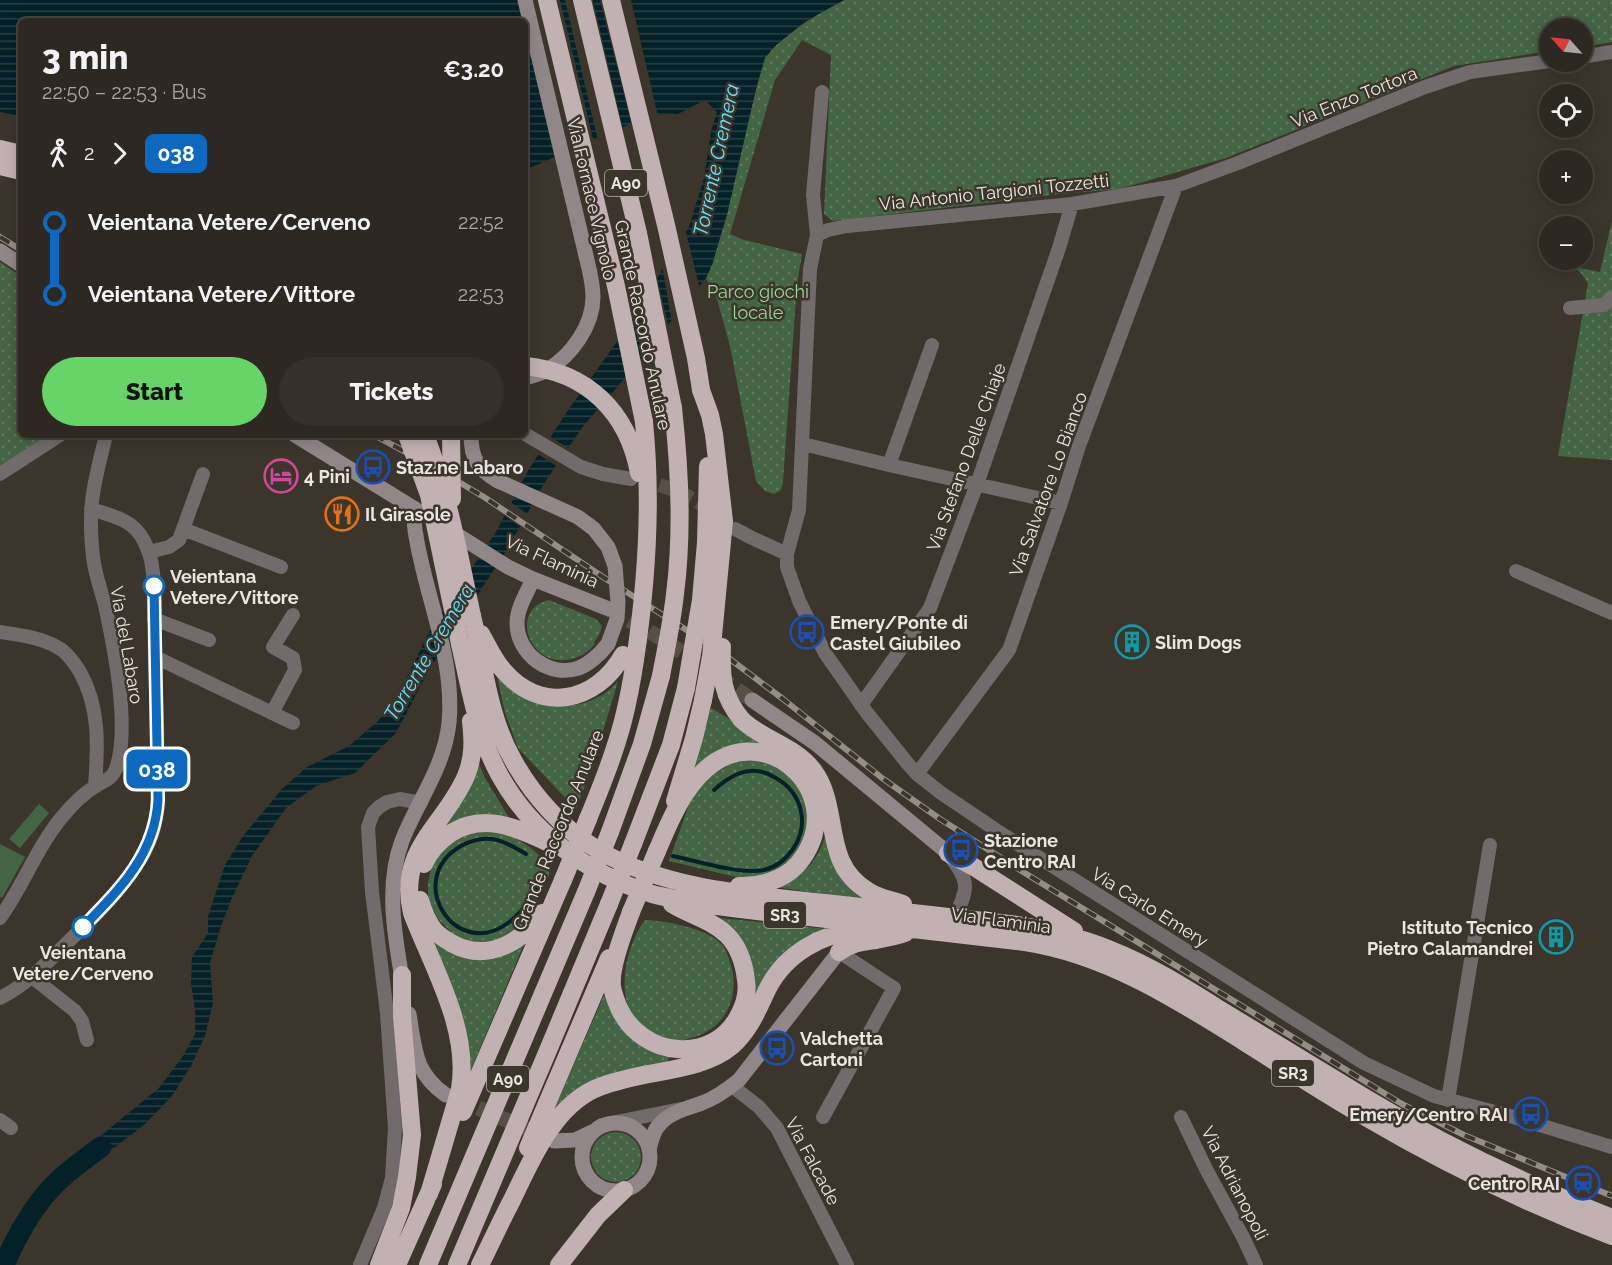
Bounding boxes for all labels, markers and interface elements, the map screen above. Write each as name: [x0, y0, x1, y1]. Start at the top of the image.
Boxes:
north arrow: [1539, 18, 1593, 72]
map controls: [1539, 18, 1593, 270]
text: 3 min: [42, 38, 128, 77]
text: €3.20: [443, 56, 504, 82]
street label: Via Enzo Tortora: [1288, 62, 1420, 132]
text: 22:50 – 22:53 · Bus: [42, 80, 206, 104]
water label: Torrente Cremera: [688, 81, 744, 238]
button: locate: [1539, 84, 1593, 138]
street label: Via Fornace Vignolo: [563, 116, 621, 283]
icon: walk: [42, 137, 75, 170]
icon: forward: [103, 137, 136, 170]
text: 2: [84, 141, 94, 165]
text: 038: [157, 141, 195, 166]
button: +: [1539, 150, 1593, 204]
street label: Via Antonio Targioni Tozzetti: [878, 169, 1110, 215]
road number: A90: [605, 170, 647, 196]
text: Veientana Vetere/Cerveno: [88, 209, 371, 235]
text: 22:52: [458, 210, 504, 234]
button: −: [1539, 216, 1593, 270]
street label: Grande Raccordo Anulare: [610, 218, 676, 432]
text: Veientana Vetere/Vittore: [88, 281, 355, 307]
park label: Parco giochi locale: [707, 281, 809, 323]
text: 22:53: [458, 282, 504, 306]
button: Start: [42, 357, 267, 426]
button: Tickets: [279, 357, 504, 426]
street label: Via Stefano Delle Chiaje: [922, 360, 1010, 554]
street label: Via Salvatore Lo Bianco: [1005, 389, 1091, 579]
bus stop icon: Staz.ne Labaro: [355, 449, 391, 485]
place label: Staz.ne Labaro: [396, 457, 523, 478]
hotel icon: 4 Pini: [263, 458, 299, 494]
place label: 4 Pini: [304, 466, 350, 487]
restaurant icon: Il Girasole: [324, 496, 360, 532]
place label: Il Girasole: [365, 504, 451, 525]
street label: Via Flaminia: [502, 530, 602, 592]
place label: Veientana Vetere/Vittore: [170, 566, 299, 608]
marker: Veientana Vetere/Vittore: [143, 575, 165, 597]
water label: Torrente Cremera: [379, 579, 479, 725]
street label: Via del Labaro: [106, 584, 148, 706]
place label: Emery/Ponte di Castel Giubileo: [830, 612, 968, 654]
bus stop icon: Emery/Ponte di Castel Giubileo: [789, 614, 825, 650]
building icon: Slim Dogs: [1114, 624, 1150, 660]
place label: Slim Dogs: [1155, 632, 1242, 653]
street label: Grande Raccordo Anulare: [508, 726, 608, 933]
line badge: 038: [122, 750, 192, 788]
text: 038: [138, 757, 176, 782]
place label: Stazione Centro RAI: [984, 830, 1076, 872]
bus stop icon: Stazione Centro RAI: [943, 832, 979, 868]
street label: Via Carlo Emery: [1088, 863, 1212, 951]
road number: SR3: [764, 902, 806, 928]
street label: Via Flaminia: [950, 903, 1052, 937]
marker: Veientana Vetere/Cerveno: [72, 916, 94, 938]
place label: Istituto Tecnico Pietro Calamandrei: [1367, 917, 1533, 959]
building icon: Istituto Tecnico Pietro Calamandrei: [1538, 919, 1574, 955]
place label: Veientana Vetere/Cerveno: [12, 942, 154, 984]
place label: Valchetta Cartoni: [800, 1028, 883, 1070]
bus stop icon: Valchetta Cartoni: [759, 1030, 795, 1066]
road number: SR3: [1272, 1060, 1314, 1086]
road number: A90: [487, 1066, 529, 1092]
bus stop icon: Emery/Centro RAI: [1513, 1096, 1549, 1132]
place label: Emery/Centro RAI: [1349, 1104, 1508, 1125]
street label: Via Falcade: [781, 1114, 845, 1209]
street label: Via Adrianopoli: [1197, 1123, 1273, 1243]
station icon: Centro RAI: [1565, 1165, 1601, 1201]
place label: Centro RAI: [1468, 1173, 1560, 1194]

